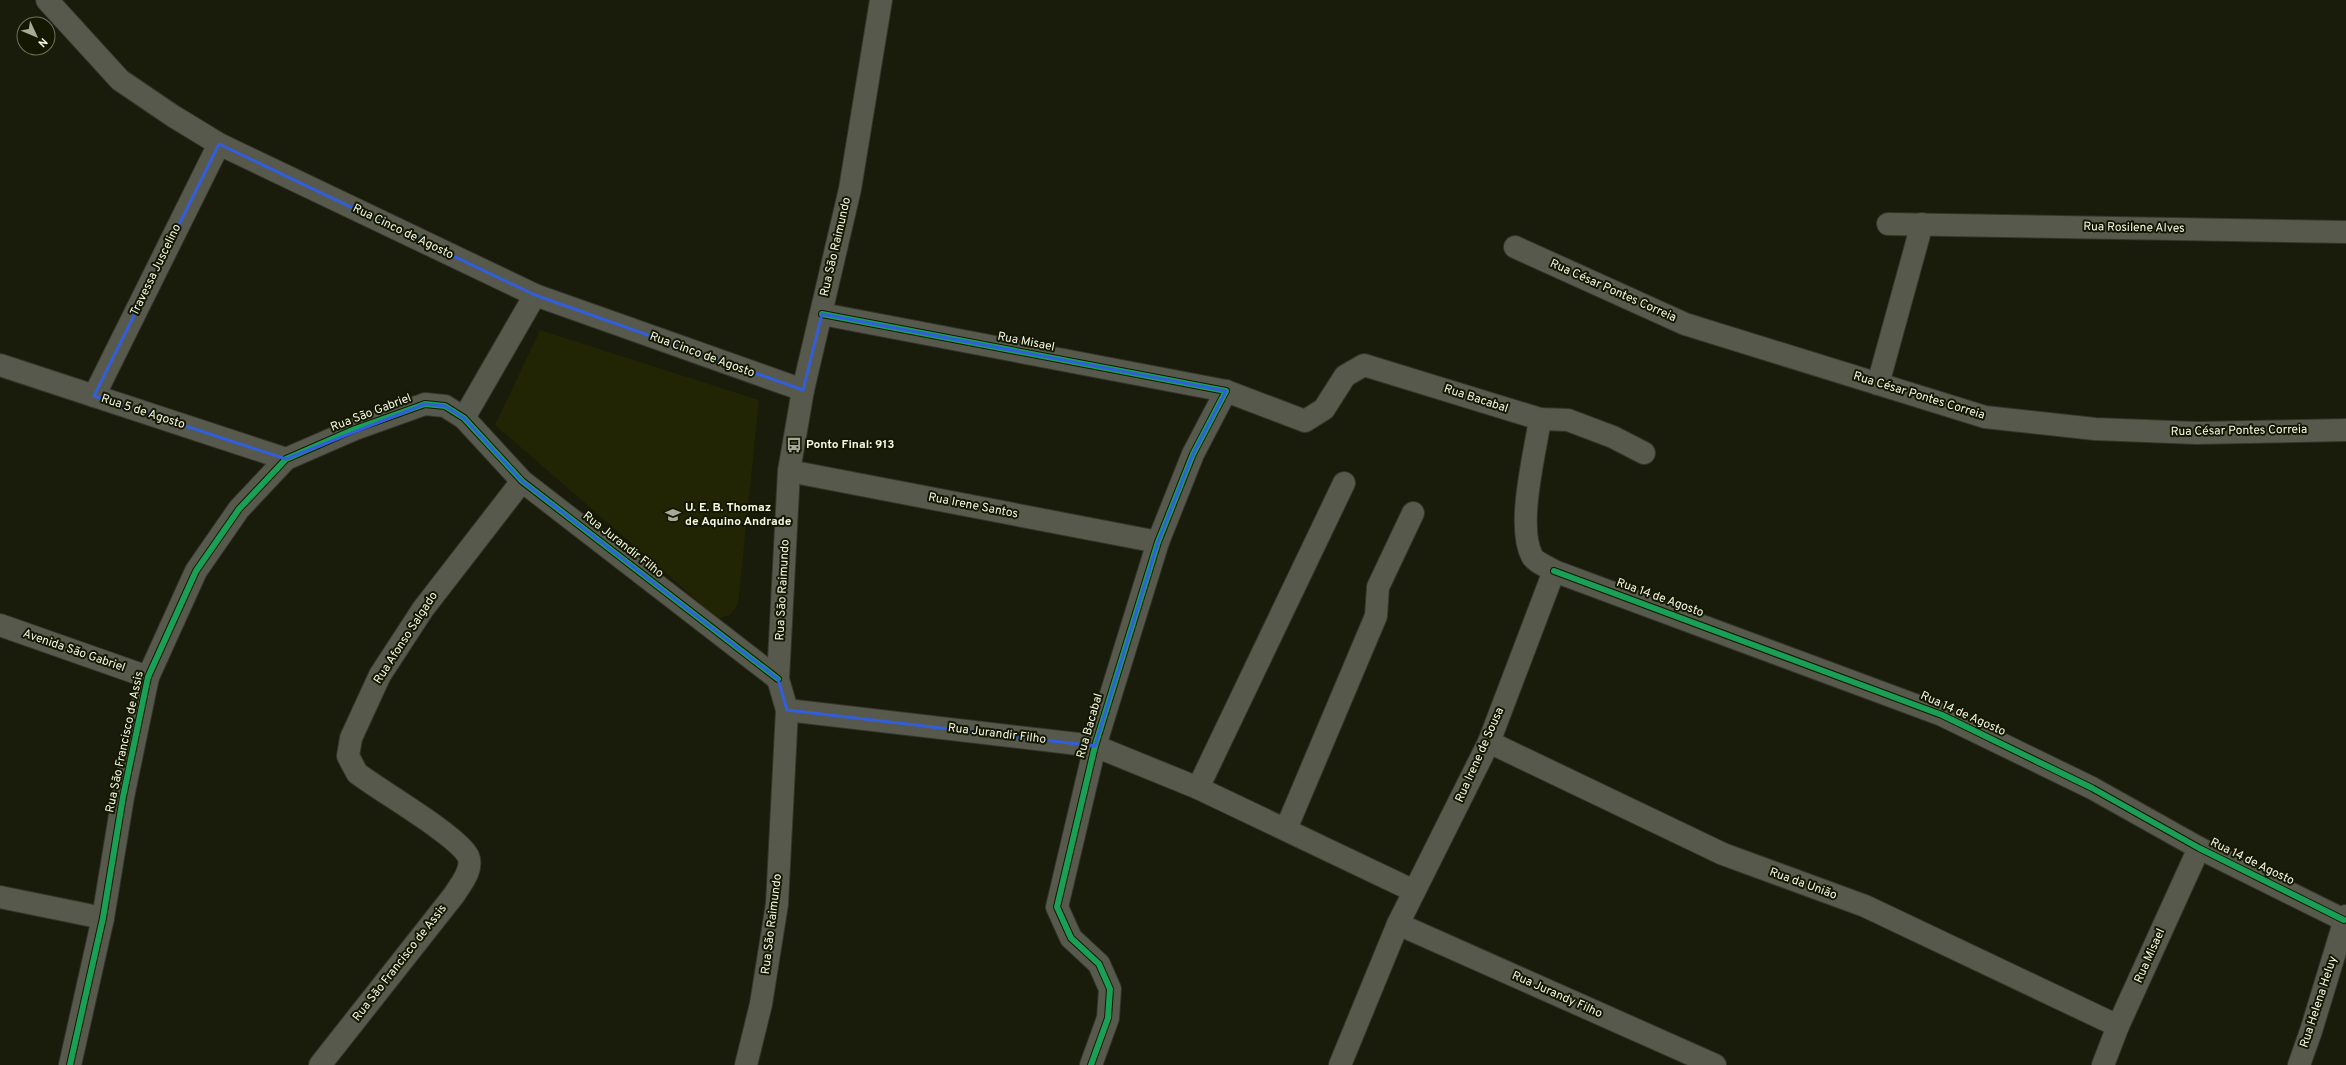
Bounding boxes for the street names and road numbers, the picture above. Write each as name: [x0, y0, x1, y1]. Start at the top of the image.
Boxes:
street label: Rua São Raimundo: [817, 196, 855, 298]
street label: Rua Cinco de Agosto: [350, 201, 456, 264]
street label: Rua Rosilene Alves: [2083, 219, 2185, 237]
street label: Travessa Juscelino: [127, 221, 185, 319]
street label: Rua César Pontes Correia: [1547, 256, 1679, 326]
street label: Rua Cinco de Agosto: [647, 329, 757, 382]
street label: Rua Misael: [996, 329, 1056, 355]
street label: Rua César Pontes Correia: [1851, 368, 1987, 424]
street label: Rua Bacabal: [1442, 381, 1510, 417]
street label: Rua São Gabriel: [328, 390, 414, 436]
street label: Rua 5 de Agosto: [99, 391, 187, 433]
street label: Rua César Pontes Correia: [2170, 422, 2308, 440]
street label: Rua Irene Santos: [927, 489, 1019, 523]
street label: Rua Jurandir Filho: [579, 508, 667, 582]
street label: Rua São Raimundo: [772, 539, 794, 641]
street label: Rua 14 de Agosto: [1614, 575, 1706, 621]
street label: Rua Afonso Salgado: [370, 589, 442, 687]
street label: Avenida São Gabriel: [21, 626, 127, 676]
street label: Rua São Francisco de Assis: [102, 670, 148, 814]
street label: Rua 14 de Agosto: [1918, 688, 2008, 740]
street label: Rua Bacabal: [1073, 692, 1107, 760]
street label: Rua Irene de Sousa: [1452, 705, 1508, 805]
street label: Rua Jurandir Filho: [947, 720, 1047, 748]
street label: Rua 14 de Agosto: [2207, 835, 2297, 889]
street label: Rua da União: [1767, 864, 1839, 904]
street label: Rua São Raimundo: [758, 872, 786, 975]
street label: Rua São Francisco de Assis: [349, 901, 451, 1025]
street label: Rua Misael: [2131, 926, 2169, 986]
street label: Rua Helena Heluy: [2297, 954, 2341, 1050]
street label: Rua Jurandy Filho: [1509, 968, 1605, 1022]

